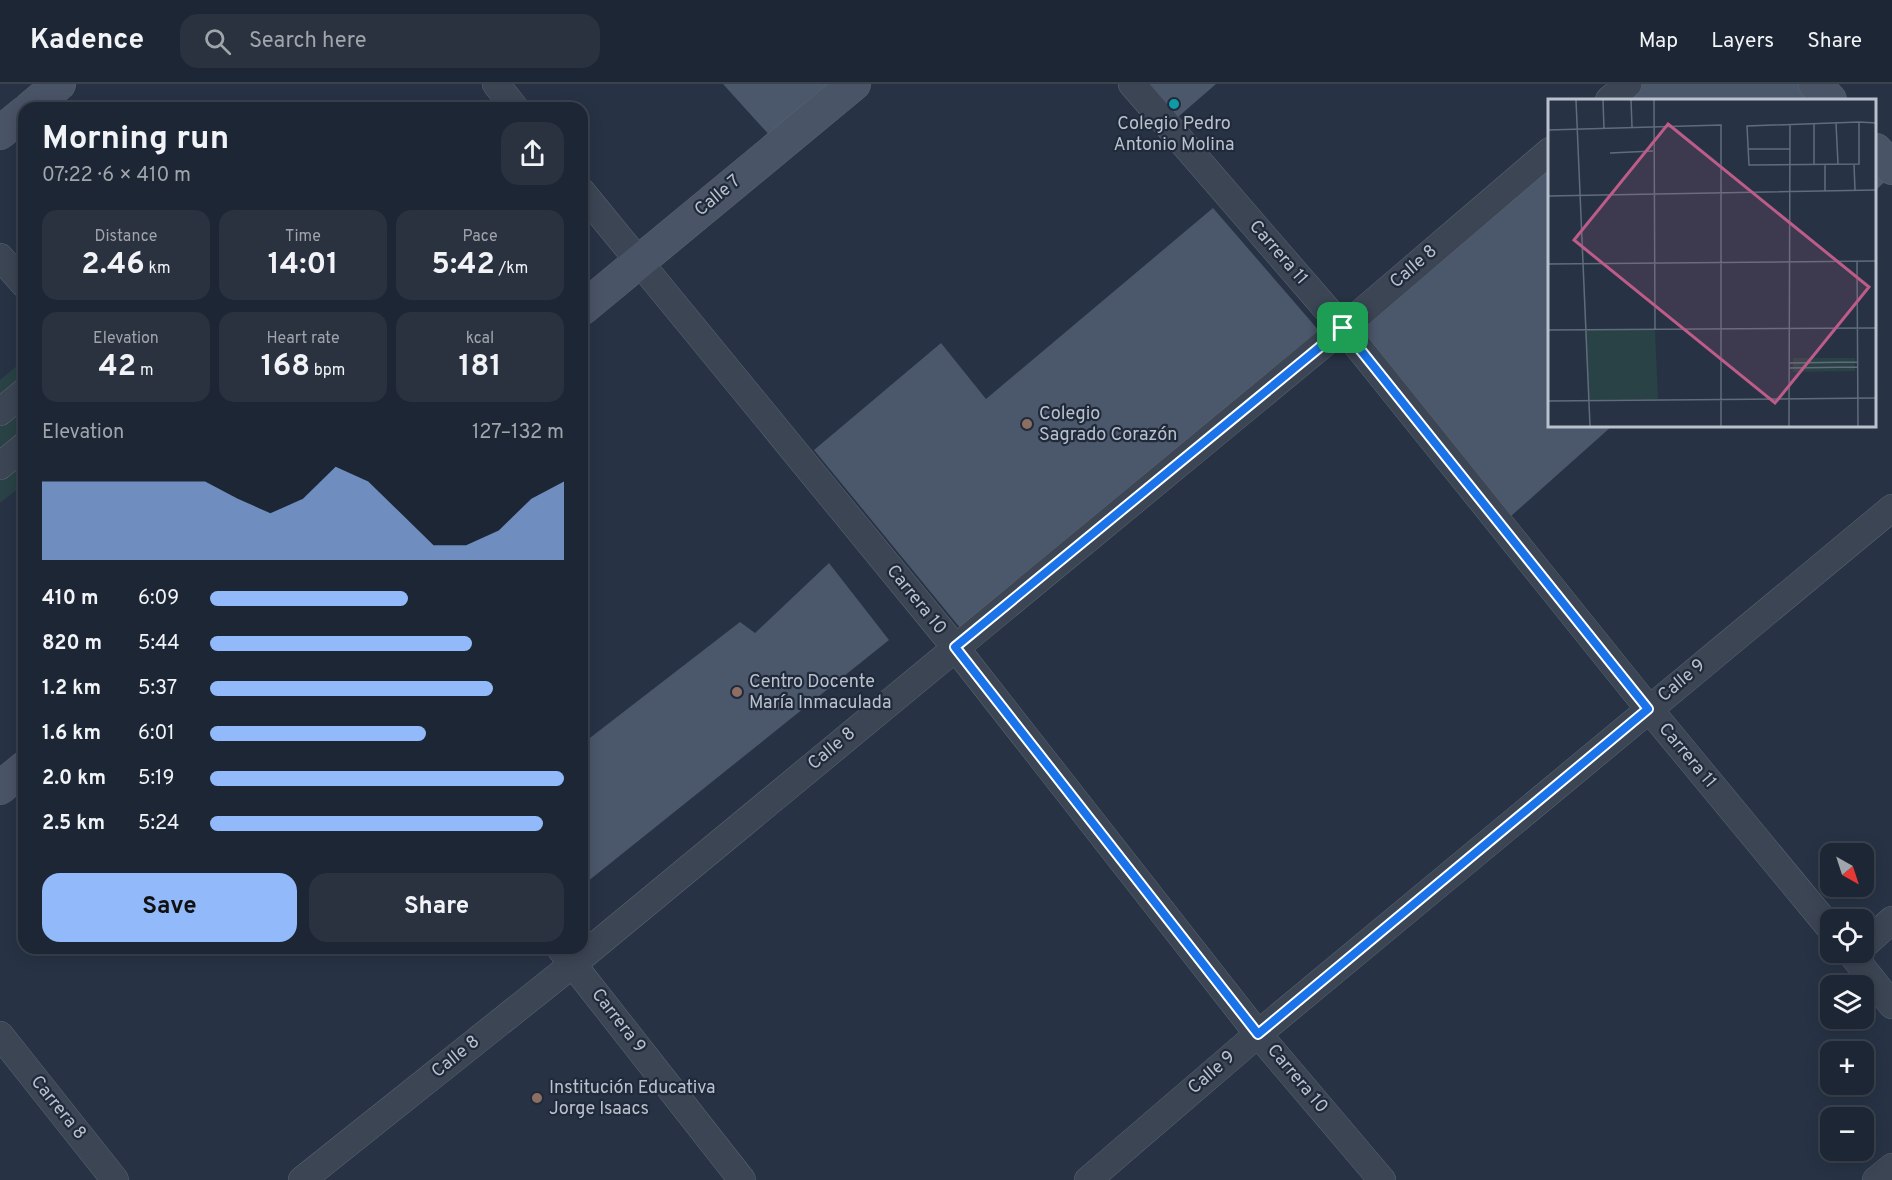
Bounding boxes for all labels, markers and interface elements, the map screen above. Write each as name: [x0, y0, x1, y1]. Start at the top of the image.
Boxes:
search box: [180, 14, 600, 68]
text: Kadence: [30, 23, 144, 59]
icon: search: [201, 25, 234, 58]
text: Search here: [249, 28, 367, 55]
text: Map: [1639, 28, 1678, 55]
text: Layers: [1711, 28, 1774, 55]
text: Share: [1807, 28, 1862, 55]
marker: Colegio Pedro Antonio Molina: [1167, 97, 1181, 111]
inset map: [1548, 99, 1877, 428]
place label: Colegio Pedro Antonio Molina: [1113, 113, 1235, 157]
text: Morning run: [42, 119, 229, 161]
button: share: [501, 122, 564, 185]
text: 07:22 · 6 × 410 m: [42, 163, 191, 189]
street label: Calle 7: [690, 170, 746, 222]
street label: Carrera 11: [1244, 216, 1312, 290]
text: Distance: [95, 227, 157, 247]
text: Time: [285, 227, 321, 247]
text: Pace: [462, 227, 498, 247]
street label: Calle 8: [1386, 240, 1442, 294]
text: 2.46: [81, 247, 145, 284]
text: 14:01: [268, 247, 338, 284]
text: 5:42: [432, 247, 495, 284]
text: km: [145, 259, 171, 279]
text: /km: [495, 259, 528, 279]
pin: [1317, 302, 1368, 353]
icon: arrive: [1326, 311, 1359, 344]
text: Elevation: [93, 329, 159, 349]
text: Heart rate: [266, 329, 340, 349]
text: kcal: [466, 329, 494, 349]
text: 42: [99, 349, 136, 386]
text: 168: [261, 349, 310, 386]
text: 181: [459, 349, 501, 386]
text: m: [136, 361, 153, 381]
text: bpm: [310, 361, 345, 381]
place label: Colegio Sagrado Corazón: [1039, 403, 1177, 447]
marker: Colegio Sagrado Corazón: [1020, 417, 1034, 431]
text: Elevation: [42, 420, 124, 446]
text: 127–132 m: [472, 420, 564, 446]
street label: Carrera 10: [881, 560, 951, 640]
text: 410 m: [42, 586, 99, 612]
text: 6:09: [138, 586, 179, 612]
text: 820 m: [42, 631, 102, 657]
text: 5:44: [138, 631, 180, 657]
street label: Calle 9: [1653, 654, 1711, 708]
place label: Centro Docente María Inmaculada: [749, 671, 891, 715]
text: 1.2 km: [42, 676, 101, 702]
text: 5:37: [138, 676, 177, 702]
marker: Centro Docente María Inmaculada: [730, 685, 744, 699]
street label: Carrera 11: [1653, 719, 1721, 793]
text: 1.6 km: [42, 721, 101, 747]
text: 6:01: [138, 721, 175, 747]
street label: Calle 8: [803, 722, 861, 776]
text: 2.0 km: [42, 766, 106, 792]
text: 5:19: [138, 766, 174, 792]
text: 2.5 km: [42, 811, 105, 837]
text: 5:24: [138, 811, 179, 837]
north arrow: [1820, 843, 1874, 897]
map controls: [1820, 843, 1874, 1161]
button: Save: [42, 873, 297, 942]
button: Share: [309, 873, 564, 942]
button: locate: [1820, 909, 1874, 963]
button: layers: [1820, 975, 1874, 1029]
street label: Carrera 9: [586, 984, 650, 1058]
street label: Calle 8: [427, 1031, 485, 1083]
street label: Carrera 10: [1261, 1040, 1333, 1118]
button: +: [1820, 1041, 1874, 1095]
street label: Calle 9: [1184, 1046, 1240, 1100]
street label: Carrera 8: [25, 1071, 91, 1145]
place label: Institución Educativa Jorge Isaacs: [549, 1077, 716, 1121]
marker: Institución Educativa Jorge Isaacs: [530, 1091, 544, 1105]
button: −: [1820, 1107, 1874, 1161]

